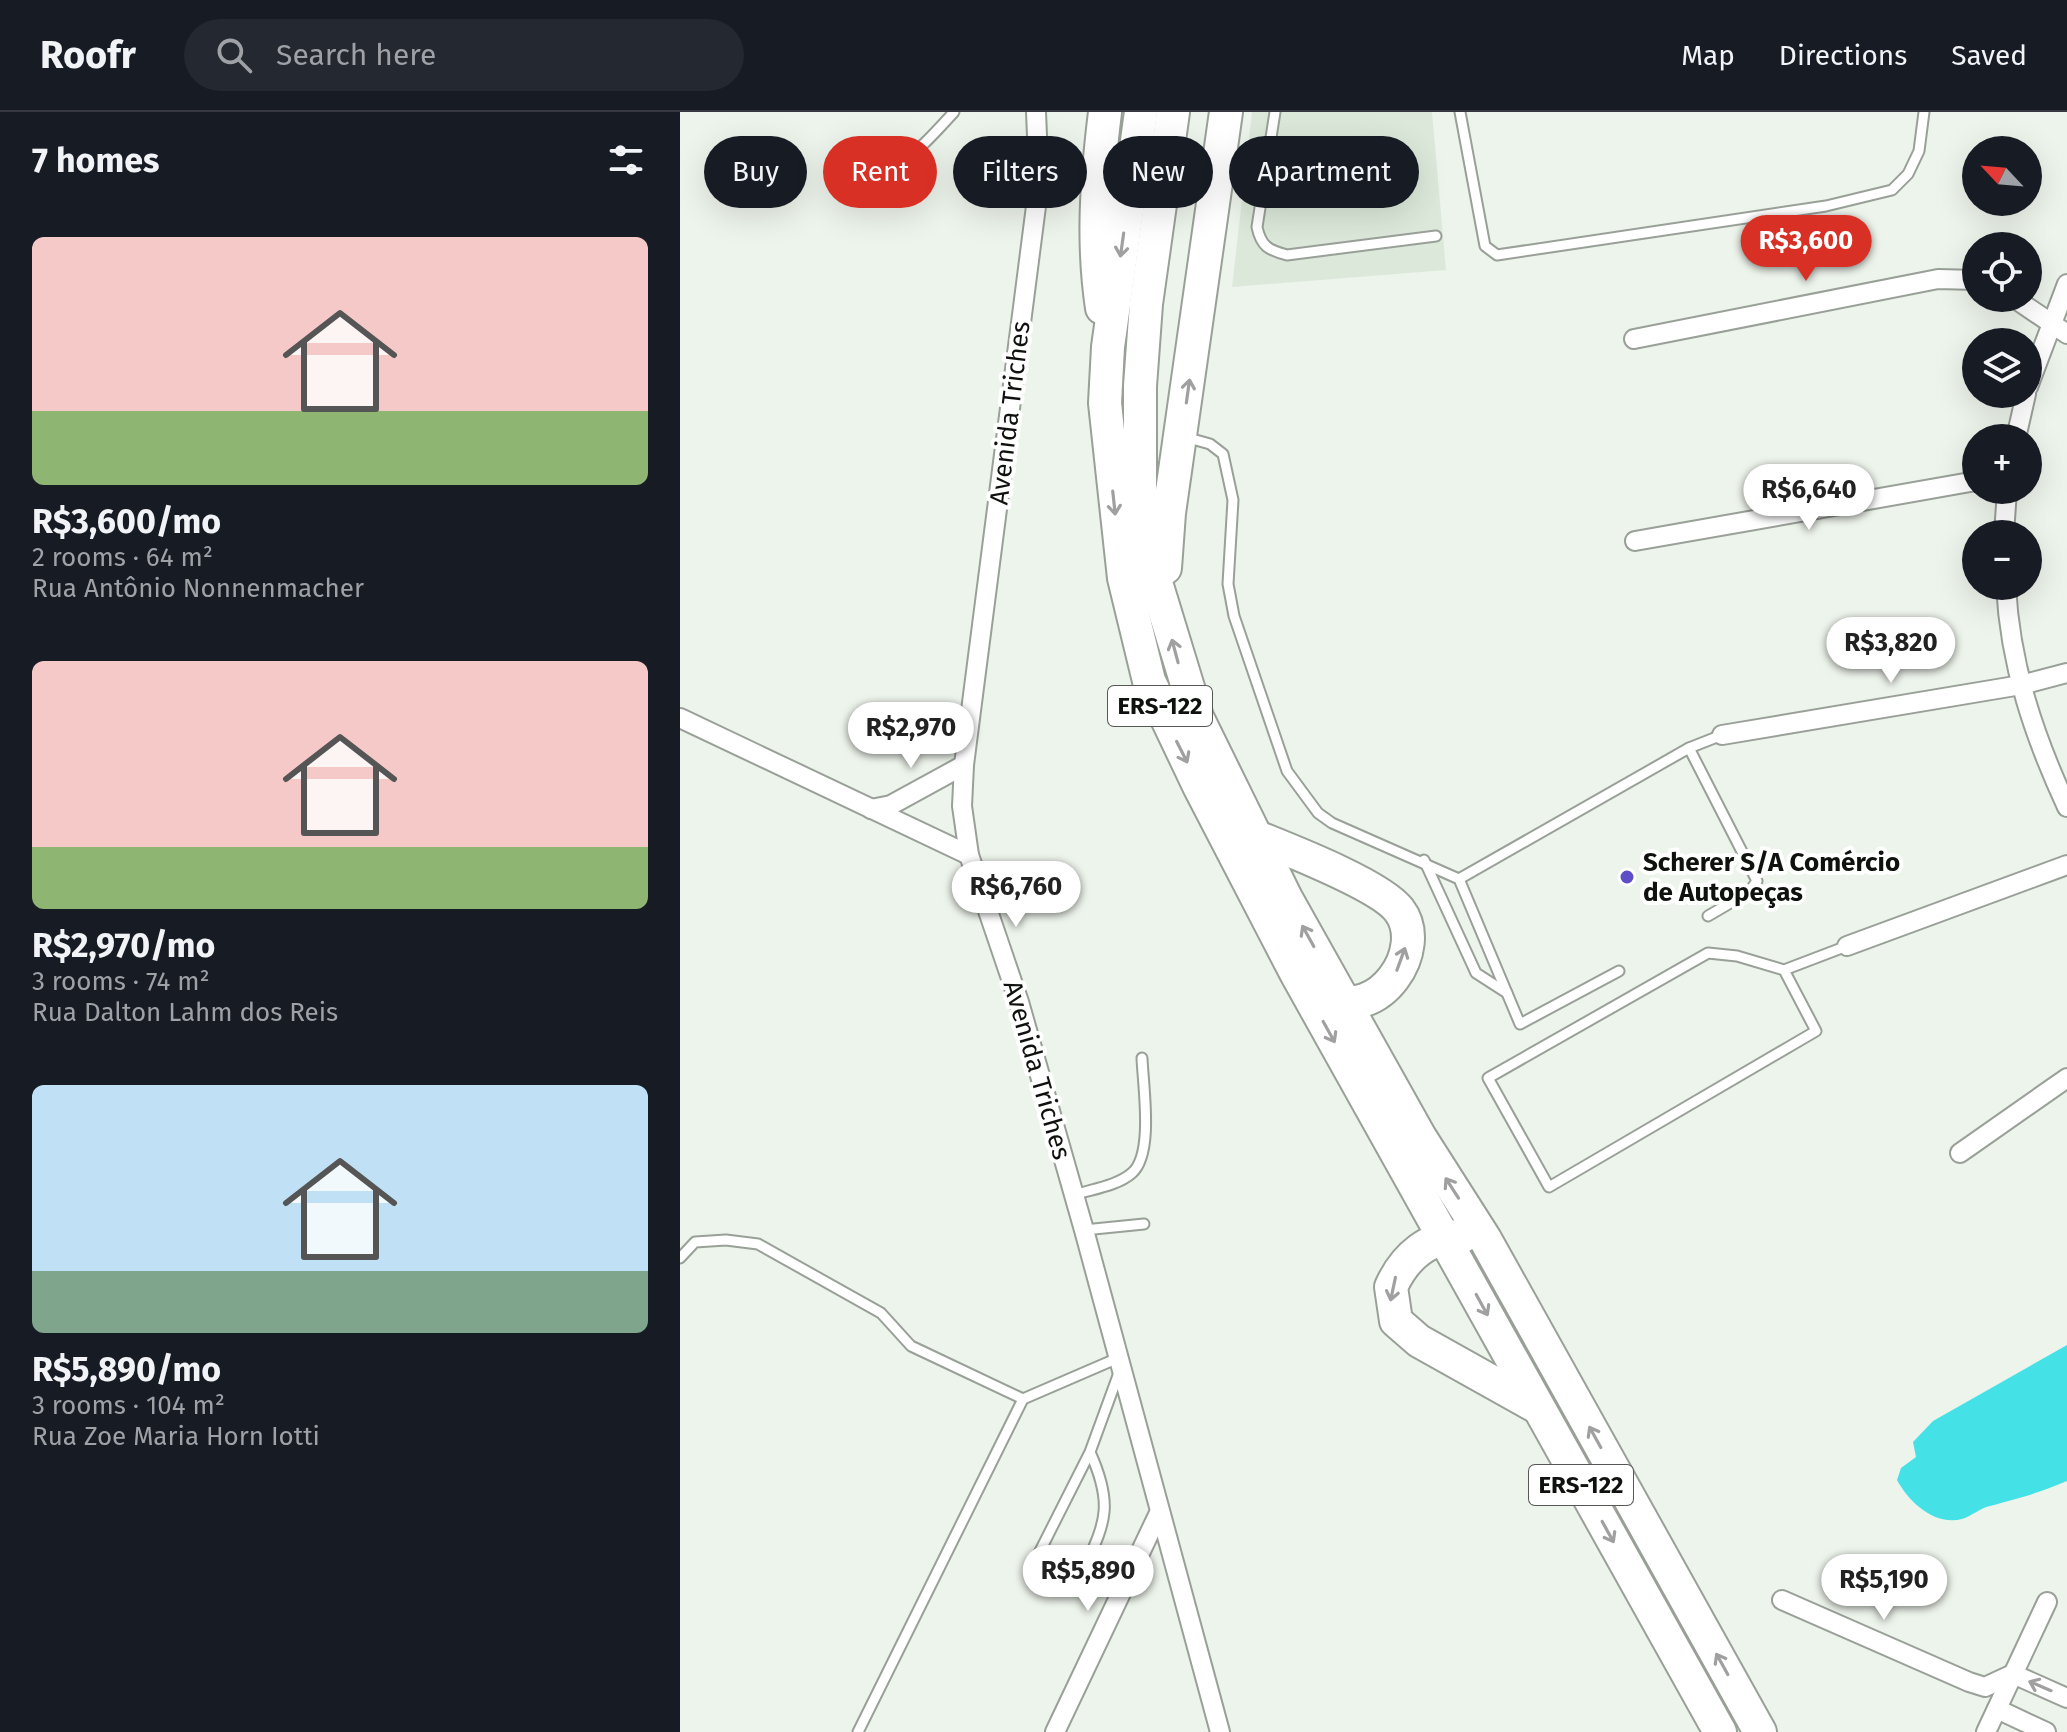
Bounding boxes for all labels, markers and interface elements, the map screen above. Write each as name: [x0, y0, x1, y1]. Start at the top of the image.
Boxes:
search box: [184, 19, 744, 91]
text: Roofr: [40, 32, 136, 78]
icon: search: [212, 33, 256, 77]
text: Search here: [276, 37, 436, 73]
text: Map: [1681, 39, 1735, 72]
text: Directions: [1779, 39, 1907, 72]
text: Saved: [1951, 39, 2027, 72]
chip: Buy: [704, 136, 807, 208]
chip: Rent: [823, 136, 937, 208]
chip: Filters: [953, 136, 1087, 208]
chip: New: [1103, 136, 1213, 208]
chip: Apartment: [1229, 136, 1419, 208]
north arrow: [1962, 136, 2042, 216]
map controls: [1962, 136, 2042, 600]
icon: filters: [604, 138, 648, 182]
text: 7 homes: [32, 140, 159, 181]
pin: R$3,600: [1732, 215, 1880, 283]
text: R$3,600: [1759, 225, 1853, 256]
one-way arrow: [1114, 232, 1129, 257]
button: locate: [1962, 232, 2042, 312]
icon: home: [268, 289, 412, 433]
street label: Avenida Triches: [983, 319, 1037, 507]
button: layers: [1962, 328, 2042, 408]
one-way arrow: [1181, 379, 1196, 404]
button: +: [1962, 424, 2042, 504]
pin: R$6,640: [1735, 464, 1883, 532]
text: R$6,640: [1761, 474, 1857, 505]
one-way arrow: [1106, 489, 1121, 516]
text: R$3,600/mo: [32, 501, 221, 542]
button: −: [1962, 520, 2042, 600]
text: 2 rooms · 64 m²: [32, 542, 213, 573]
text: Rua Antônio Nonnenmacher: [32, 573, 364, 604]
pin: R$3,820: [1817, 617, 1965, 685]
text: R$3,820: [1844, 627, 1938, 658]
one-way arrow: [1166, 638, 1181, 664]
road number: ERS-122: [1108, 686, 1212, 726]
pin: R$2,970: [837, 702, 985, 770]
text: R$2,970: [866, 712, 956, 743]
icon: home: [268, 713, 412, 857]
one-way arrow: [1174, 740, 1190, 764]
place label: Scherer S/A Comércio de Autopeças: [1643, 847, 1900, 908]
pin: R$6,760: [942, 861, 1090, 929]
marker: Scherer S/A Comércio de Autopeças: [1618, 868, 1636, 886]
text: R$6,760: [970, 871, 1062, 902]
text: R$2,970/mo: [32, 925, 215, 966]
one-way arrow: [1300, 925, 1315, 949]
one-way arrow: [1395, 947, 1410, 972]
text: 3 rooms · 74 m²: [32, 966, 210, 997]
street label: Avenida Triches: [997, 977, 1077, 1163]
text: Rua Dalton Lahm dos Reis: [32, 997, 338, 1028]
one-way arrow: [1321, 1020, 1337, 1043]
icon: home: [268, 1137, 412, 1281]
one-way arrow: [1444, 1177, 1460, 1200]
one-way arrow: [1385, 1276, 1400, 1301]
one-way arrow: [1474, 1293, 1490, 1316]
text: R$5,890/mo: [32, 1349, 221, 1390]
text: 3 rooms · 104 m²: [32, 1390, 225, 1421]
text: Rua Zoe Maria Horn Iotti: [32, 1421, 320, 1452]
one-way arrow: [1587, 1426, 1603, 1449]
road number: ERS-122: [1529, 1465, 1633, 1505]
one-way arrow: [1601, 1520, 1616, 1544]
pin: R$5,890: [1014, 1545, 1162, 1613]
pin: R$5,190: [1810, 1554, 1958, 1622]
text: R$5,890: [1041, 1555, 1135, 1586]
text: R$5,190: [1839, 1564, 1929, 1595]
one-way arrow: [1714, 1653, 1730, 1676]
one-way arrow: [2028, 1678, 2053, 1693]

